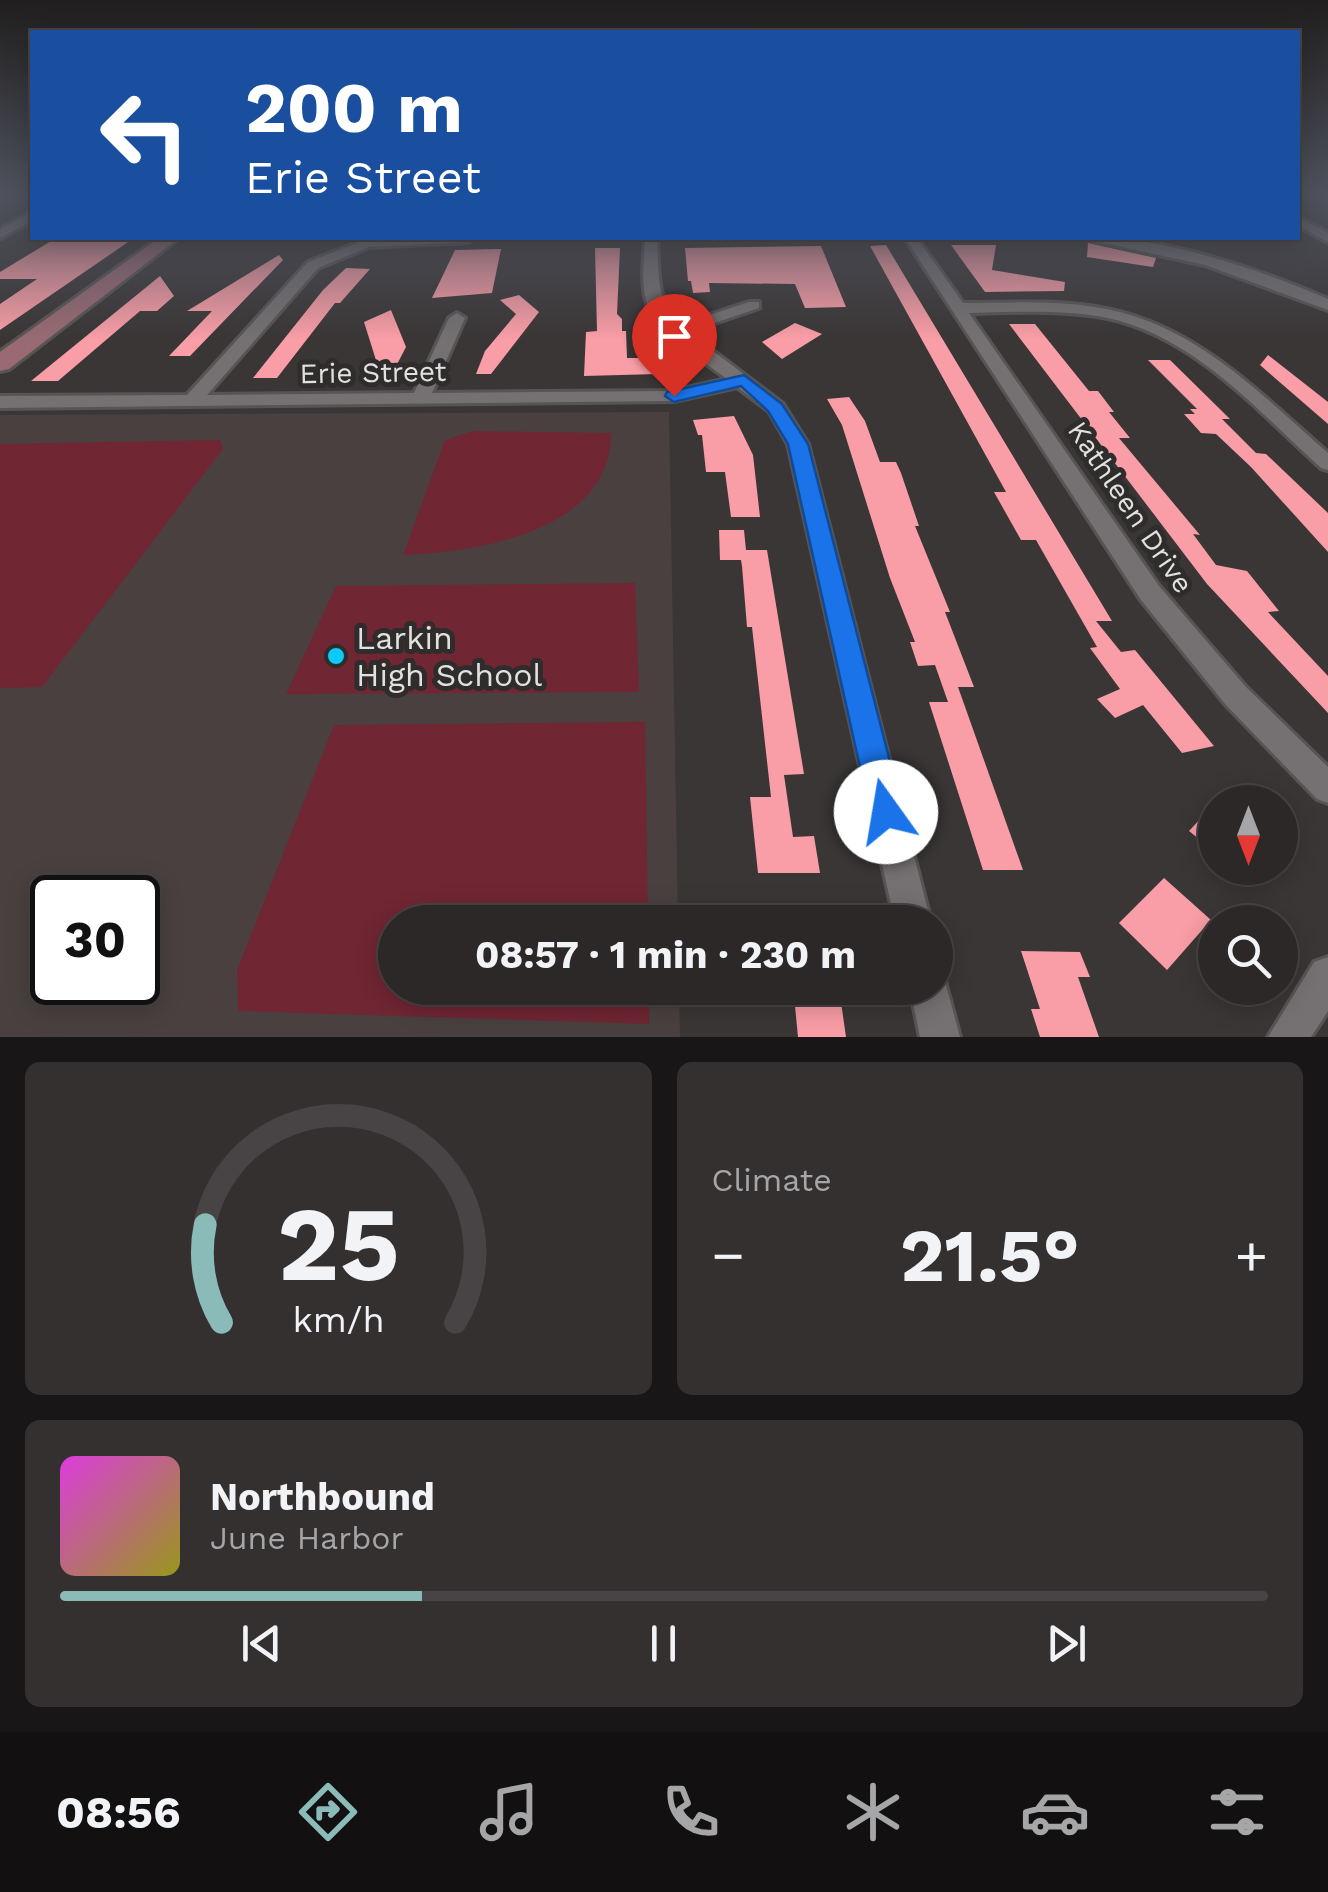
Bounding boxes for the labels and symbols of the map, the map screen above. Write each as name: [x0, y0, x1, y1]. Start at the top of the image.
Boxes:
pin: [632, 294, 717, 397]
street label: Erie Street: [299, 355, 447, 390]
street label: Kathleen Drive: [1061, 415, 1200, 599]
place label: Larkin High School: [356, 619, 542, 694]
marker: Larkin High School: [325, 645, 347, 667]
position arrow: [834, 760, 938, 864]
north arrow: [1198, 785, 1298, 885]
speed limit sign: 30: [30, 875, 160, 1005]

